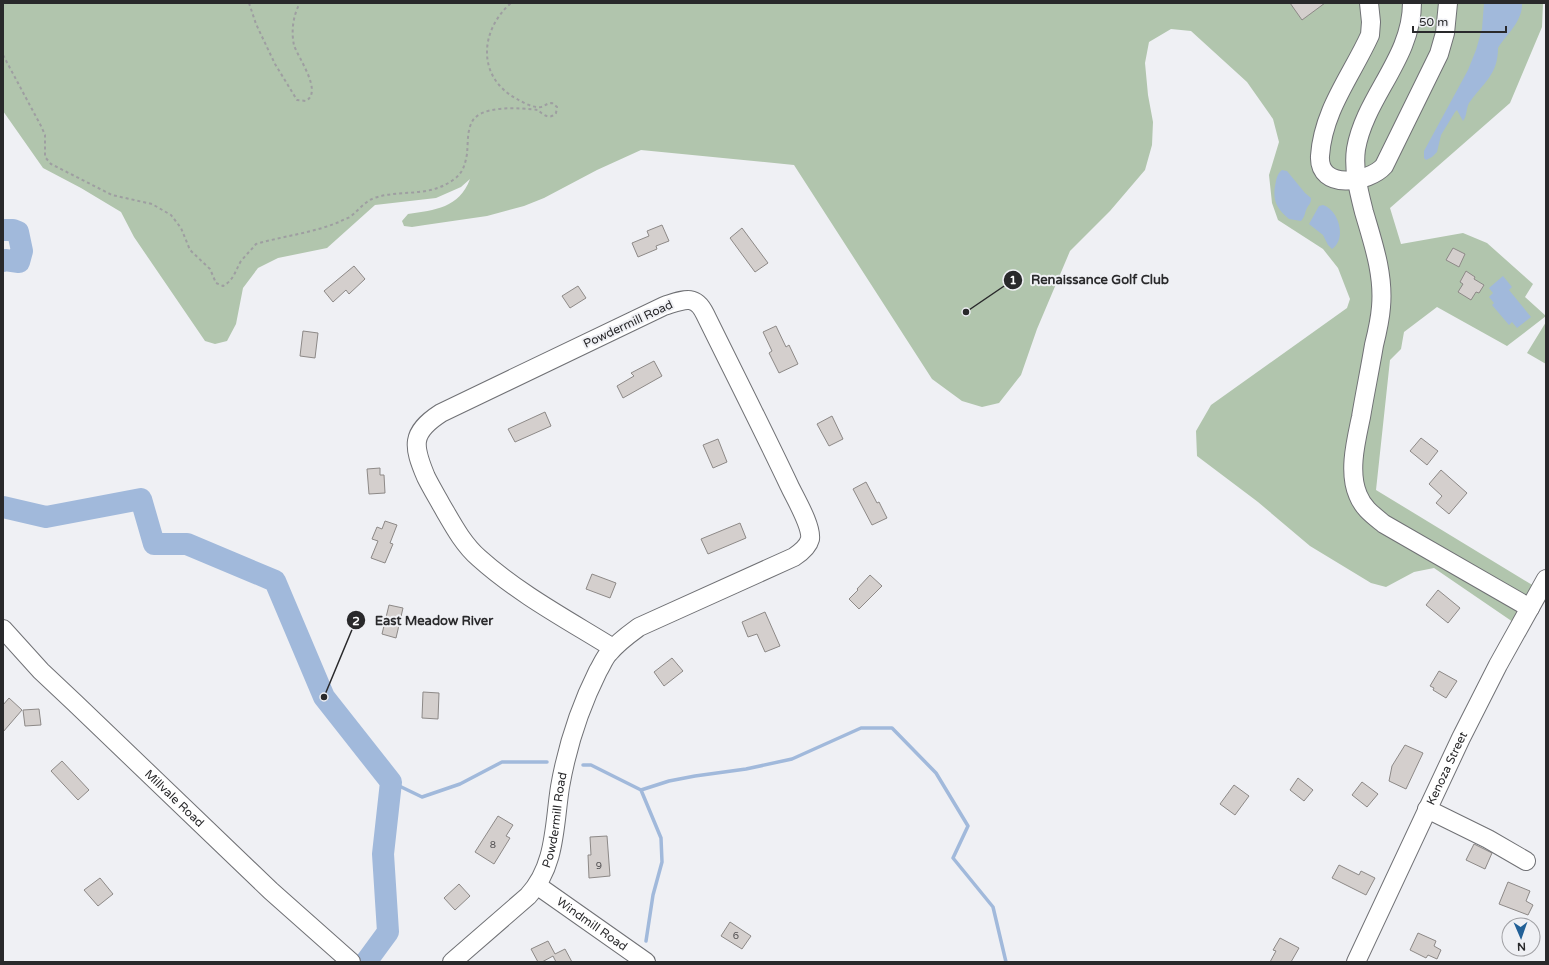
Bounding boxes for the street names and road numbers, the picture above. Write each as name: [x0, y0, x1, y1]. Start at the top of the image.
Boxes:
street label: Powdermill Road: [581, 297, 675, 351]
street label: Kenoza Street: [1424, 729, 1470, 807]
street label: Millvale Road: [142, 767, 207, 830]
street label: Powdermill Road: [539, 771, 570, 870]
street label: Windmill Road: [554, 894, 630, 954]

